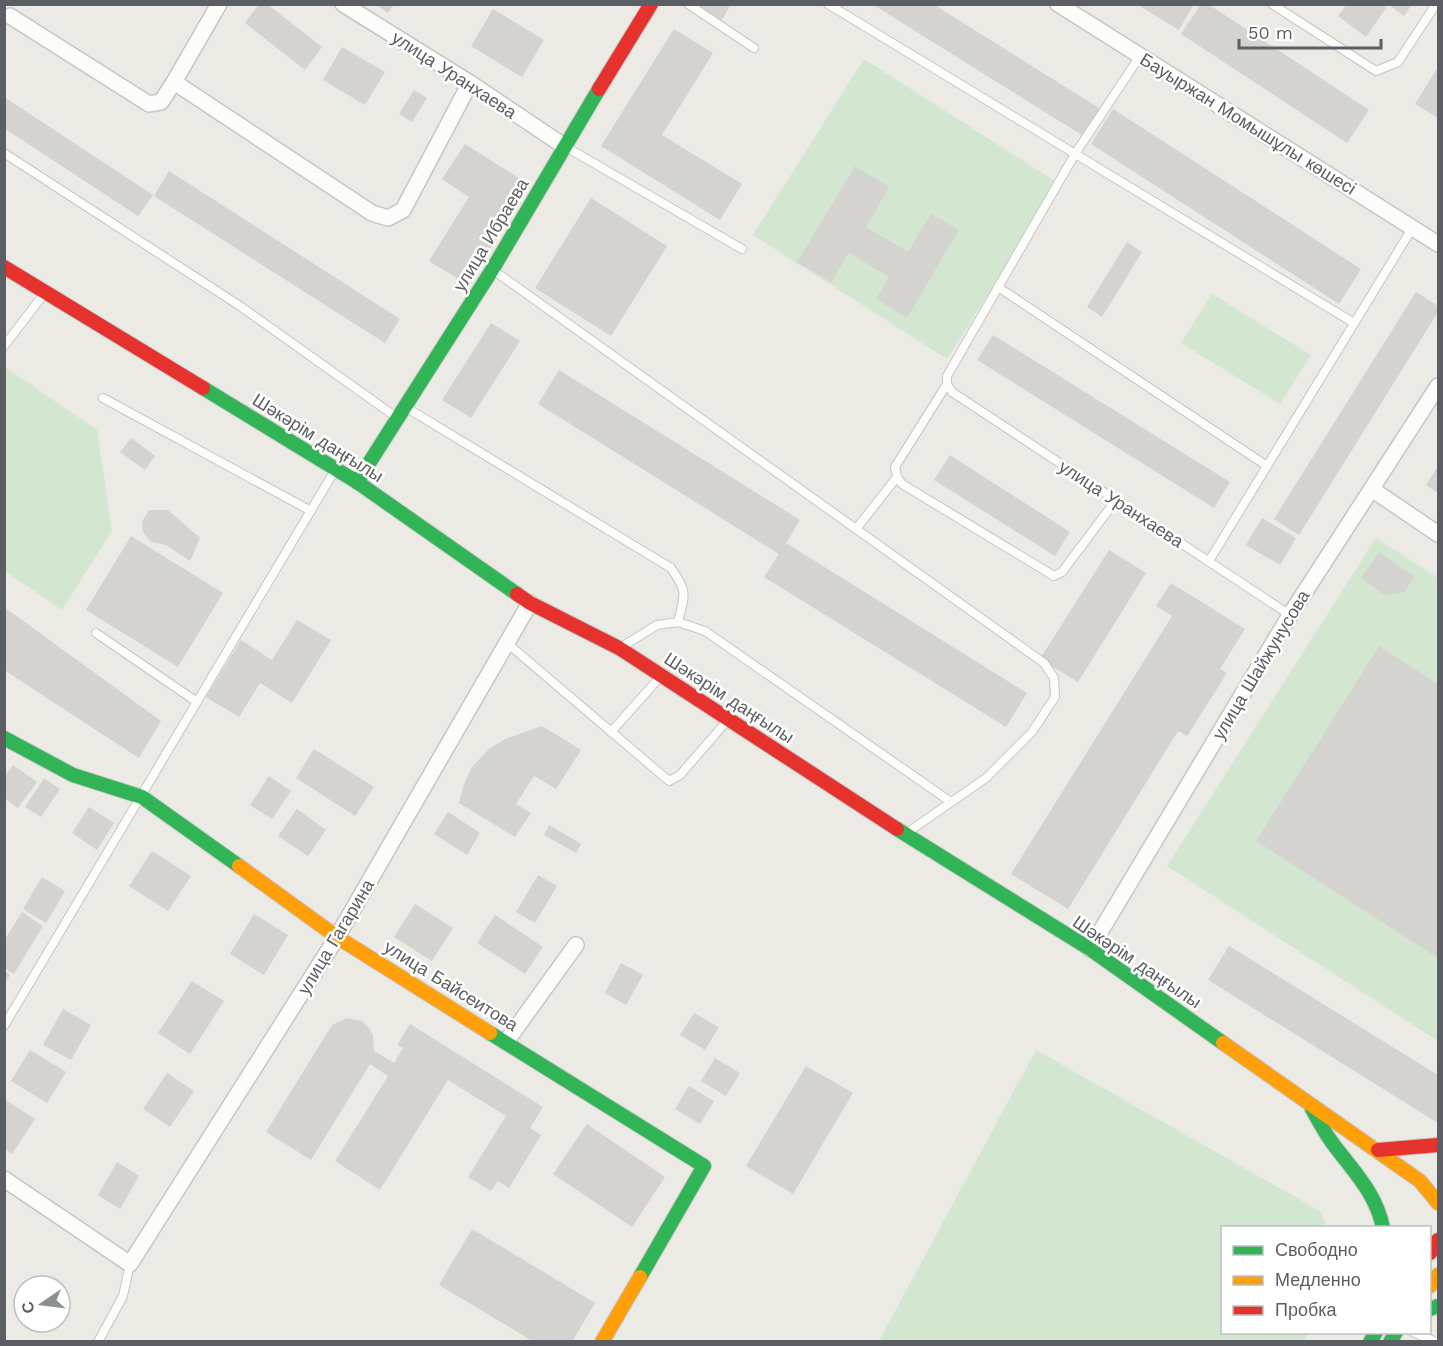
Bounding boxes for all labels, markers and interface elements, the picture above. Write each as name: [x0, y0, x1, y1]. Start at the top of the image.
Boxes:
scale bar: [1239, 12, 1382, 50]
text: 50 m: [1248, 22, 1293, 43]
street label: улица Уранхаева: [388, 26, 521, 123]
street label: Бауыржан Момышұлы көшесі: [1136, 48, 1360, 199]
street label: улица Ибраева: [449, 174, 533, 295]
street label: Шәкәрім даңғылы: [249, 389, 388, 486]
street label: улица Уранхаева: [1055, 455, 1188, 552]
street label: улица Шайжунусова: [1208, 585, 1314, 743]
street label: Шәкәрім даңғылы: [661, 648, 798, 747]
street label: улица Гагарина: [293, 875, 379, 998]
street label: Шәкәрім даңғылы: [1069, 911, 1205, 1012]
street label: улица Байсеитова: [380, 936, 523, 1036]
legend: [1221, 1226, 1431, 1334]
text: Свободно: [1275, 1239, 1358, 1260]
text: Медленно: [1275, 1269, 1361, 1290]
north arrow: [12, 1274, 72, 1334]
text: С: [17, 1299, 39, 1315]
text: Пробка: [1275, 1299, 1338, 1320]

